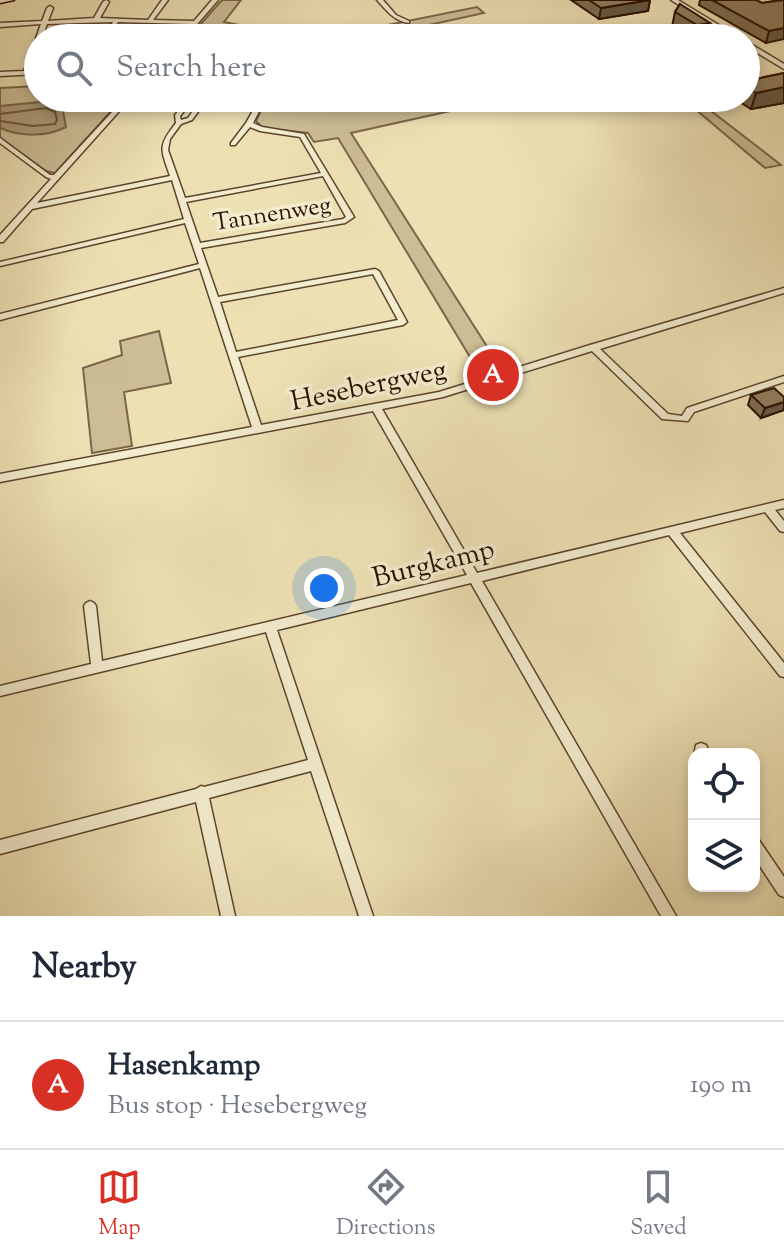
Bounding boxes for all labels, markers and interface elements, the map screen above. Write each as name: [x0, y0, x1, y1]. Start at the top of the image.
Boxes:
search box: [24, 24, 760, 112]
icon: search: [52, 46, 96, 90]
text: Search here: [116, 47, 266, 90]
street label: Tannenweg: [211, 189, 334, 241]
pin: A: [467, 345, 519, 405]
street label: Hesebergweg: [287, 351, 450, 423]
street label: Burgkamp: [368, 530, 499, 599]
your location: [304, 568, 344, 608]
map controls: [688, 748, 760, 892]
button: locate: [688, 748, 760, 820]
button: layers: [688, 820, 760, 892]
text: Nearby: [32, 944, 137, 993]
text: Hasenkamp: [108, 1045, 260, 1088]
text: A: [47, 1067, 69, 1104]
text: 190 m: [690, 1067, 752, 1104]
text: Bus stop · Hesebergweg: [108, 1088, 367, 1125]
tab: Map: [97, 1165, 141, 1245]
tab: Directions: [336, 1165, 435, 1245]
tab: Saved: [630, 1165, 687, 1245]

